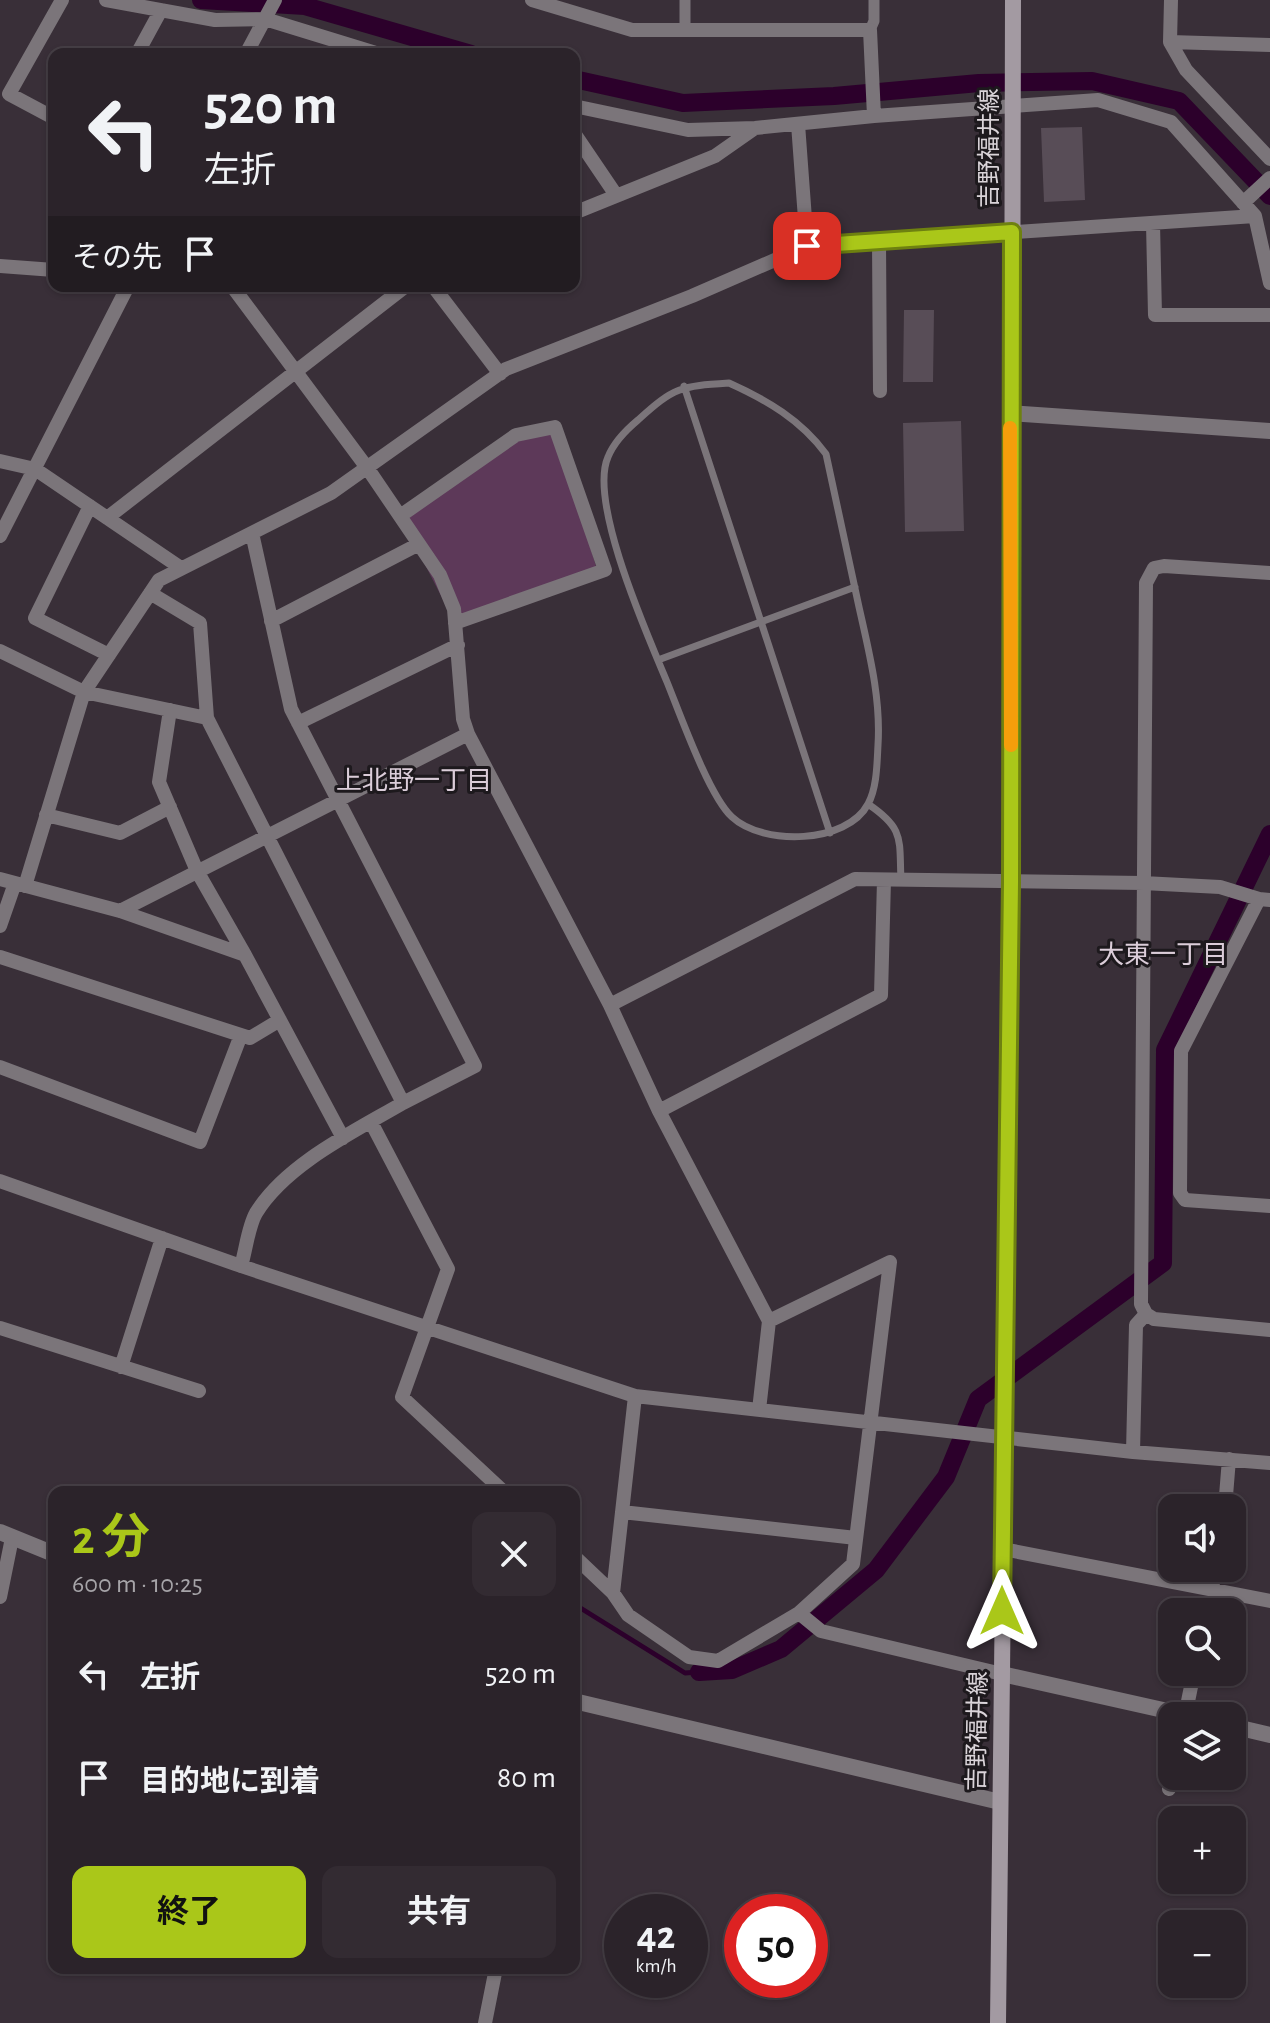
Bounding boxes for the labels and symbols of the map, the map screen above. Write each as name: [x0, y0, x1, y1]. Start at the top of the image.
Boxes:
street label: 吉野福井線: [976, 88, 1002, 208]
pin: [773, 212, 841, 280]
district label: 上北野一丁目: [336, 767, 492, 794]
district label: 大東一丁目: [1098, 941, 1228, 968]
position arrow: [960, 1569, 1044, 1653]
street label: 吉野福井線: [963, 1671, 991, 1791]
speed limit sign: 50: [724, 1894, 828, 1998]

